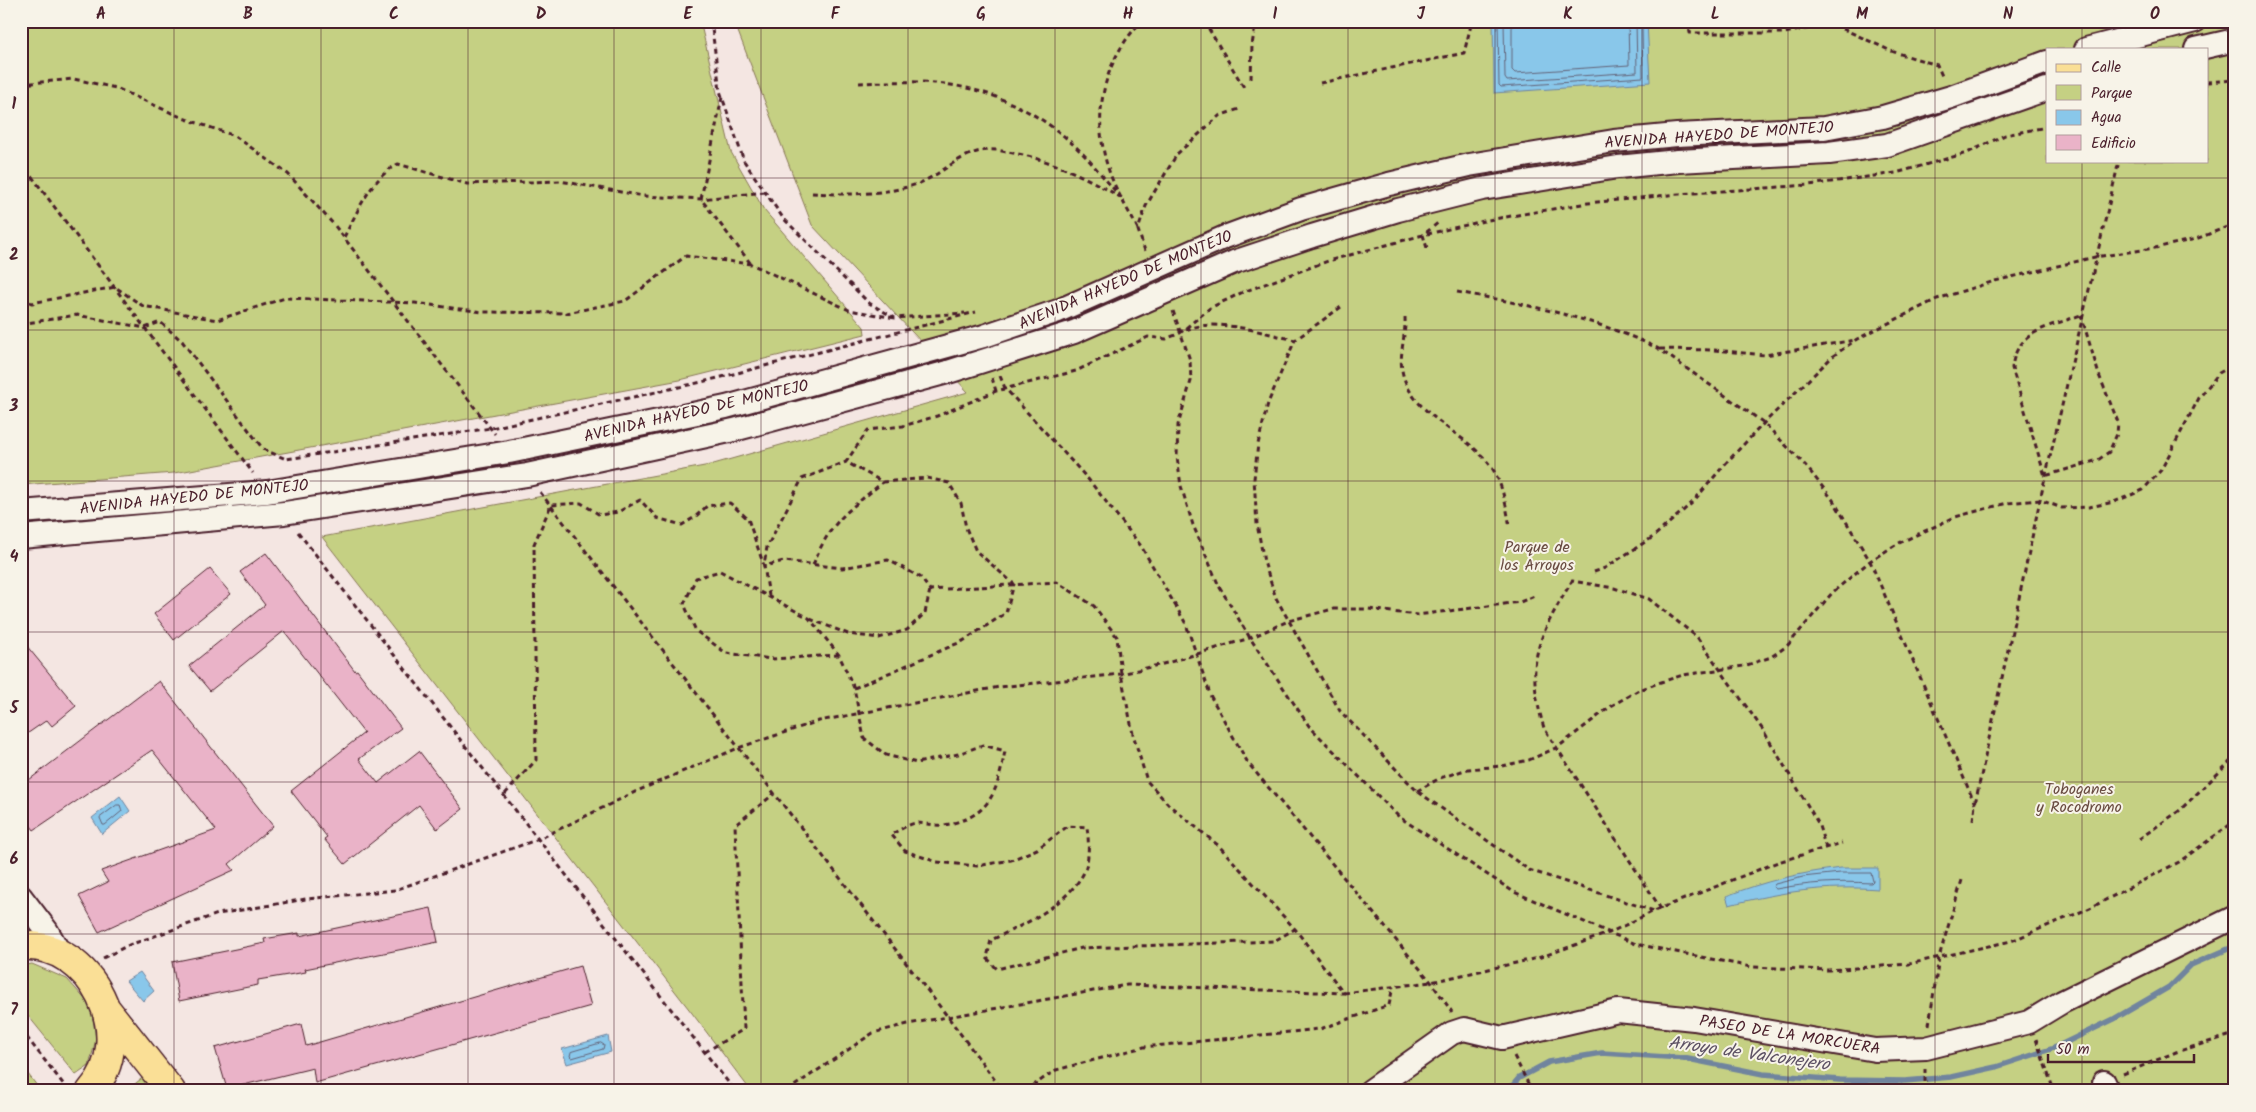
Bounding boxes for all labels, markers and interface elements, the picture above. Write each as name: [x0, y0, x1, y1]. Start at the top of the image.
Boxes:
text: A: [96, 2, 106, 27]
text: B: [243, 2, 253, 27]
text: C: [389, 2, 399, 27]
text: D: [536, 2, 547, 27]
text: E: [684, 2, 694, 27]
text: F: [831, 2, 841, 27]
text: G: [976, 2, 986, 27]
text: H: [1123, 2, 1133, 27]
text: I: [1273, 2, 1278, 27]
text: J: [1417, 2, 1426, 27]
text: K: [1563, 2, 1573, 27]
text: L: [1711, 2, 1719, 27]
text: M: [1856, 2, 1869, 27]
text: N: [2003, 2, 2013, 27]
text: O: [2150, 2, 2160, 27]
legend: [2046, 48, 2208, 162]
text: Calle: [2091, 56, 2121, 80]
text: Parque: [2091, 82, 2132, 106]
text: 1: [12, 92, 17, 117]
text: Agua: [2091, 106, 2122, 130]
street label: AVENIDA HAYEDO DE MONTEJO: [1604, 115, 1835, 156]
text: Edificio: [2091, 132, 2136, 156]
street label: AVENIDA HAYEDO DE MONTEJO: [1015, 224, 1236, 337]
text: 2: [9, 243, 19, 268]
street label: AVENIDA HAYEDO DE MONTEJO: [581, 373, 811, 450]
text: 3: [9, 394, 19, 419]
street label: AVENIDA HAYEDO DE MONTEJO: [78, 473, 310, 522]
park label: Parque de los Arroyos: [1500, 535, 1574, 578]
text: 4: [10, 545, 19, 570]
text: 5: [9, 696, 20, 721]
park label: Toboganes y Rocodromo: [2035, 777, 2122, 820]
text: 6: [10, 847, 19, 872]
text: 7: [10, 998, 18, 1023]
street label: PASEO DE LA MORCUERA: [1698, 1009, 1882, 1062]
water label: Arroyo de Valconejero: [1666, 1029, 1833, 1080]
scale bar: [2048, 1032, 2195, 1064]
text: 50 m: [2056, 1038, 2090, 1062]

